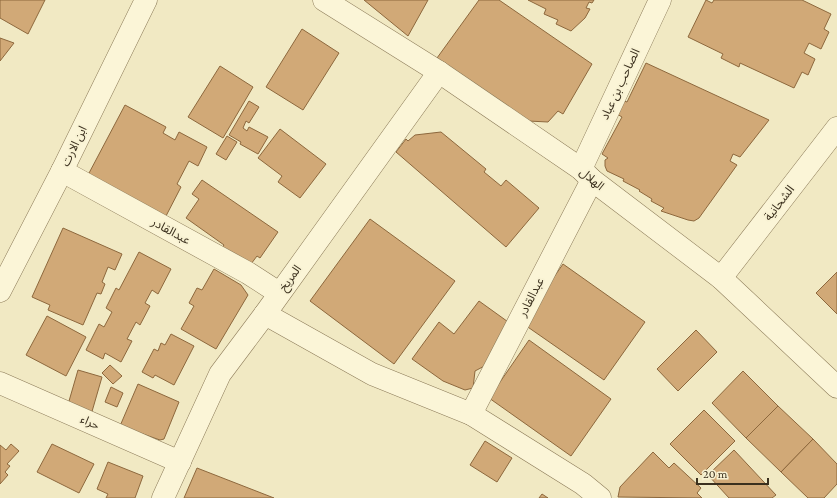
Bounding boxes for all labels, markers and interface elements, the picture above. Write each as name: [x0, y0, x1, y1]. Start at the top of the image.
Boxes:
street label: الصاحب بن عباد: [597, 46, 643, 122]
street label: ابن الارت: [58, 123, 90, 169]
street label: الهلال: [577, 165, 607, 193]
street label: الشحانية: [761, 182, 797, 223]
street label: عبدالقادر: [148, 214, 193, 247]
street label: المريخ: [276, 262, 306, 295]
street label: عبدالقادر: [515, 275, 547, 320]
street label: حراء: [78, 412, 102, 432]
scale bar: [697, 460, 768, 486]
text: 20 m: [703, 467, 728, 481]

